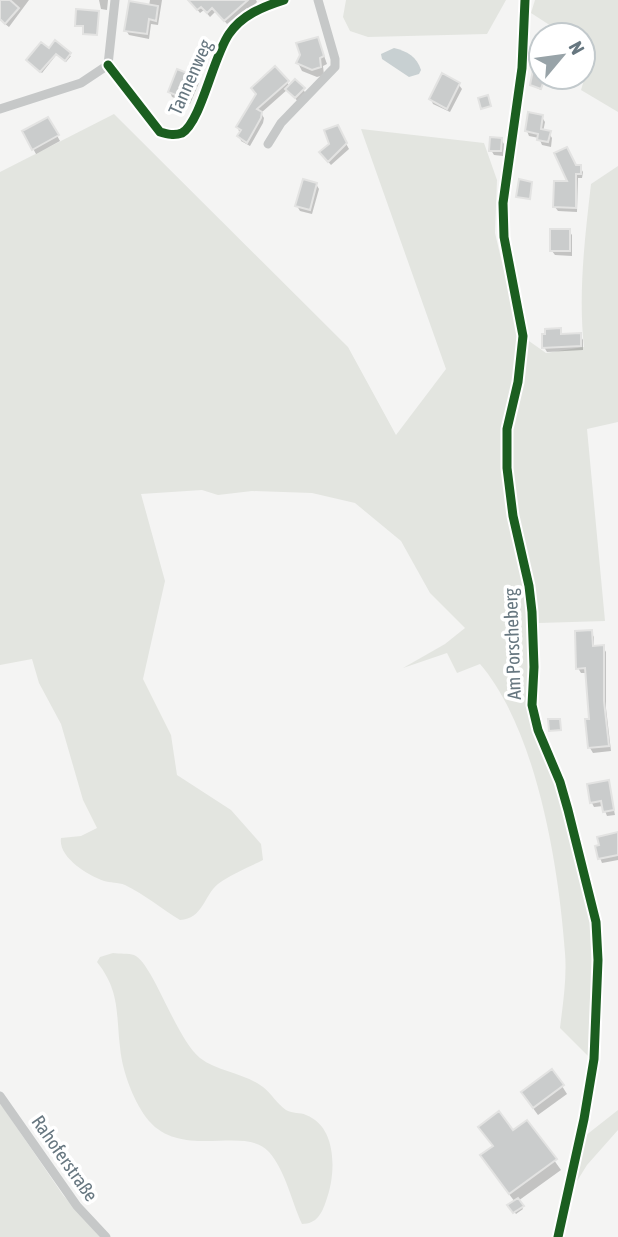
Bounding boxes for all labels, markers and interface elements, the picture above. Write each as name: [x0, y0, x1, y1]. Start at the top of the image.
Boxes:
north arrow: [527, 21, 597, 91]
street label: Tannenweg: [164, 35, 217, 118]
text: N: [565, 38, 589, 58]
street label: Am Porscheberg: [499, 587, 525, 700]
street label: Rahoferstraße: [27, 1111, 103, 1205]

